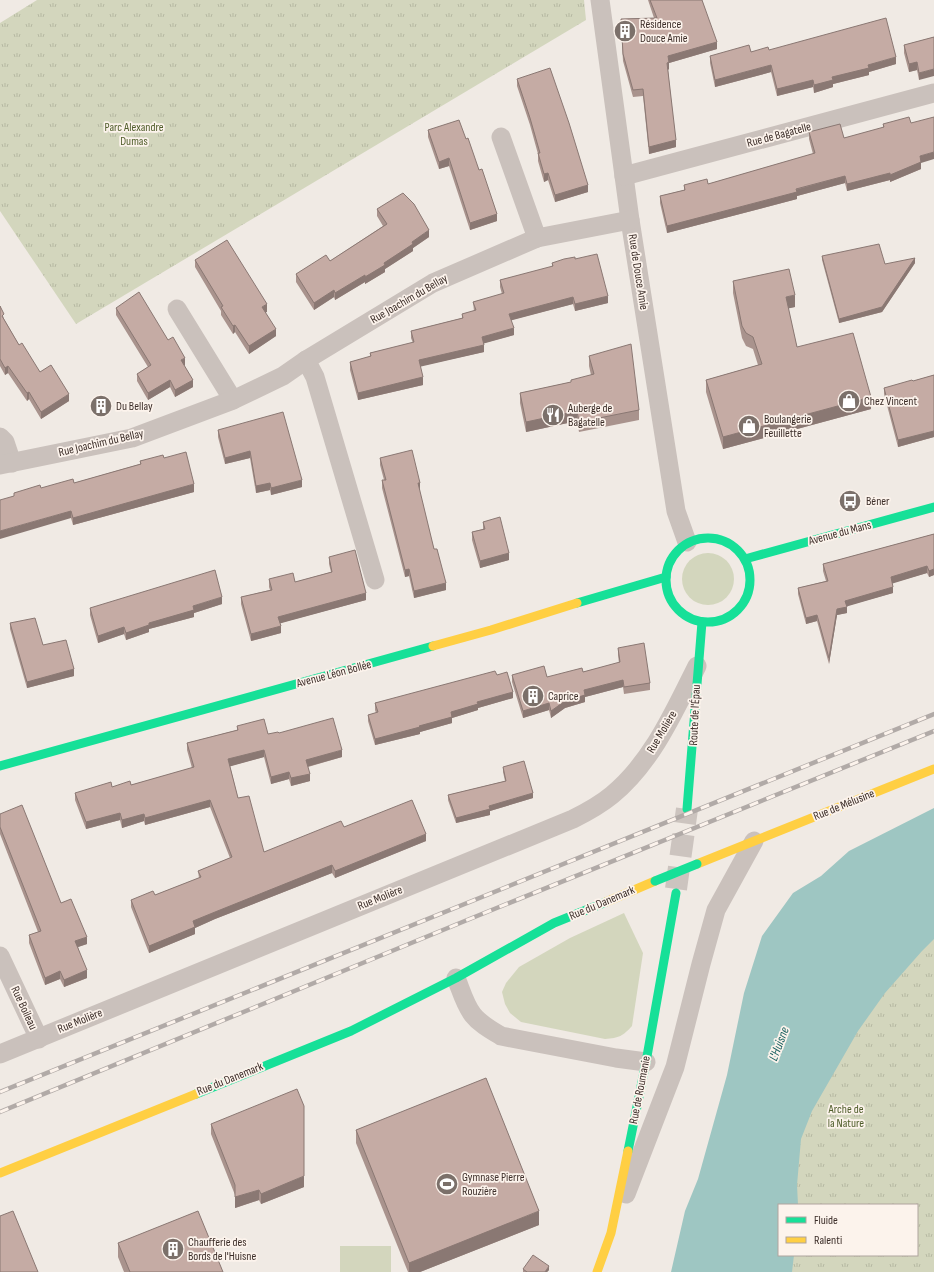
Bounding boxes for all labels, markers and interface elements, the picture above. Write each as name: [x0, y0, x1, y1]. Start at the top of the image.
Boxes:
place label: Résidence Douce Amie: [640, 17, 688, 46]
building icon: Résidence Douce Amie: [612, 18, 638, 44]
street label: Rue de Bagatelle: [745, 119, 813, 151]
park label: Parc Alexandre Dumas: [105, 120, 164, 149]
street label: Rue de Douce Amie: [625, 233, 651, 311]
street label: Rue Joachim du Bellay: [368, 271, 451, 327]
shop icon: Chez Vincent: [836, 388, 862, 414]
building icon: Du Bellay: [88, 393, 114, 419]
place label: Chez Vincent: [864, 394, 918, 409]
place label: Du Bellay: [116, 399, 153, 414]
place label: Auberge de Bagatelle: [567, 401, 613, 430]
restaurant icon: Auberge de Bagatelle: [540, 402, 566, 428]
place label: Boulangerie Feuillette: [764, 412, 812, 441]
shop icon: Boulangerie Feuillette: [736, 413, 762, 439]
street label: Rue Joachim du Bellay: [57, 426, 145, 460]
bus stop icon: Béner: [837, 488, 863, 514]
place label: Béner: [866, 494, 890, 509]
street label: Avenue du Mans: [806, 517, 873, 549]
street label: Avenue Léon Bollée: [294, 657, 373, 691]
building icon: Caprice: [520, 683, 546, 709]
street label: Route de l'Épau: [686, 684, 704, 746]
place label: Caprice: [548, 689, 579, 704]
street label: Rue Molière: [643, 708, 681, 756]
street label: Rue de Mélusine: [811, 786, 877, 824]
street label: Rue Molière: [355, 882, 405, 914]
street label: Rue du Danemark: [567, 882, 638, 924]
street label: Rue Boileau: [7, 984, 41, 1032]
street label: Rue Molière: [55, 1005, 105, 1037]
water label: L'Huisne: [765, 1025, 793, 1063]
street label: Rue de Roumanie: [626, 1055, 654, 1125]
street label: Rue du Danemark: [195, 1059, 266, 1099]
park label: Arche de la Nature: [827, 1102, 864, 1131]
place label: Gymnase Pierre Rouzière: [462, 1170, 525, 1199]
sports icon: Gymnase Pierre Rouzière: [434, 1171, 460, 1197]
legend: [778, 1204, 918, 1256]
text: Fluide: [814, 1213, 838, 1228]
text: Ralenti: [814, 1233, 842, 1248]
place label: Chaufferie des Bords de l'Huisne: [188, 1235, 256, 1264]
building icon: Chaufferie des Bords de l'Huisne: [160, 1236, 186, 1262]

